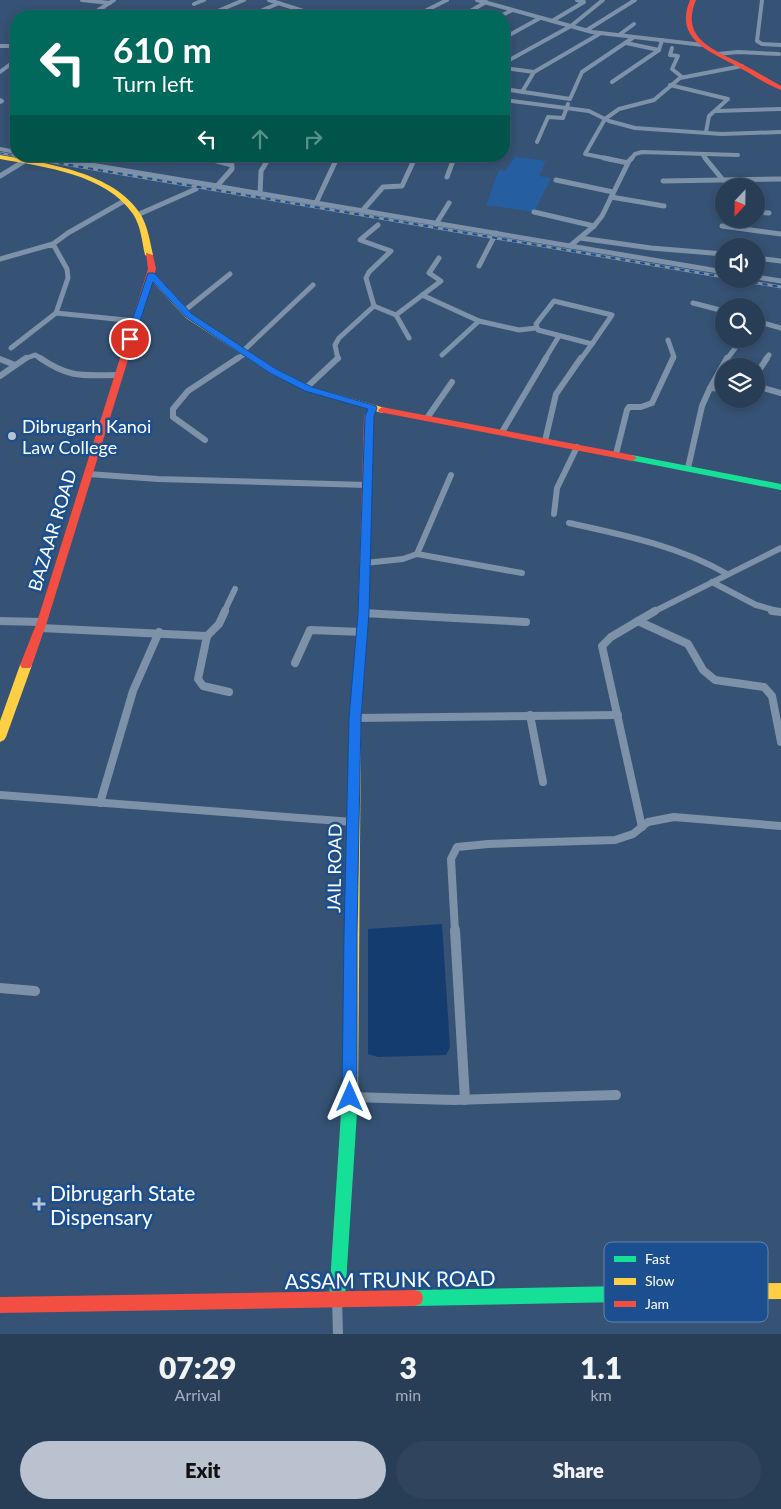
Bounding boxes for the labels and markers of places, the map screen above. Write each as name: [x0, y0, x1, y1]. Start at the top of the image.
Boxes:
pin: [109, 318, 151, 360]
place label: Dibrugarh Kanoi Law College: [22, 415, 151, 458]
marker: Dibrugarh Kanoi Law College: [6, 430, 18, 442]
place label: Dibrugarh State Dispensary: [50, 1180, 195, 1229]
marker: Dibrugarh State Dispensary: [32, 1197, 46, 1211]

